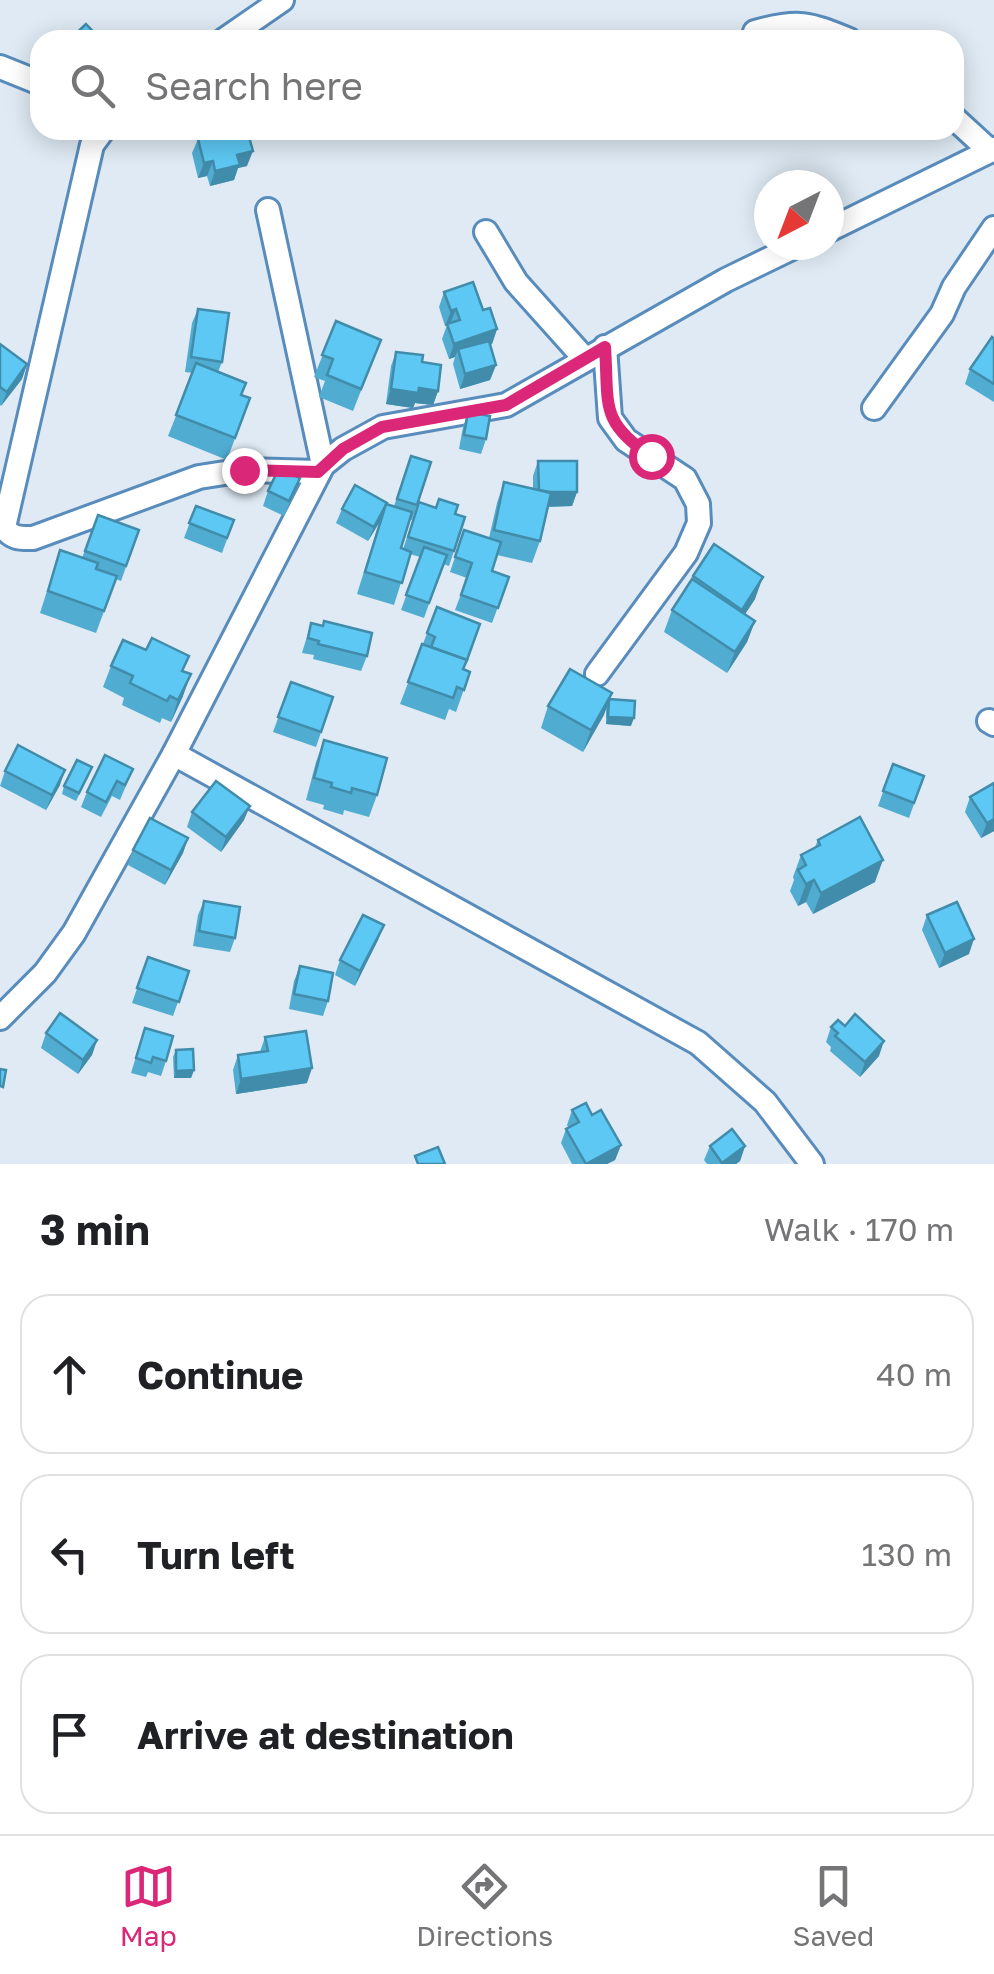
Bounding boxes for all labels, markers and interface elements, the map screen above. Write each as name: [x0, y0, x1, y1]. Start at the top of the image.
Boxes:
search box: [30, 30, 964, 140]
icon: search: [65, 58, 120, 113]
text: Search here: [145, 63, 363, 108]
north arrow: [754, 170, 844, 260]
route start: [629, 434, 675, 480]
route end: [222, 448, 268, 494]
text: 3 min: [40, 1204, 150, 1254]
text: Walk · 170 m: [764, 1210, 954, 1248]
icon: ahead: [42, 1347, 97, 1402]
text: Continue: [137, 1352, 303, 1397]
text: 40 m: [876, 1355, 952, 1393]
icon: left: [42, 1527, 97, 1582]
text: Turn left: [137, 1532, 295, 1577]
text: 130 m: [862, 1535, 952, 1573]
icon: arrive: [42, 1707, 97, 1762]
text: Arrive at destination: [137, 1712, 514, 1757]
tab: Map: [120, 1859, 177, 1952]
tab: Directions: [416, 1859, 553, 1952]
tab: Saved: [792, 1859, 874, 1952]

